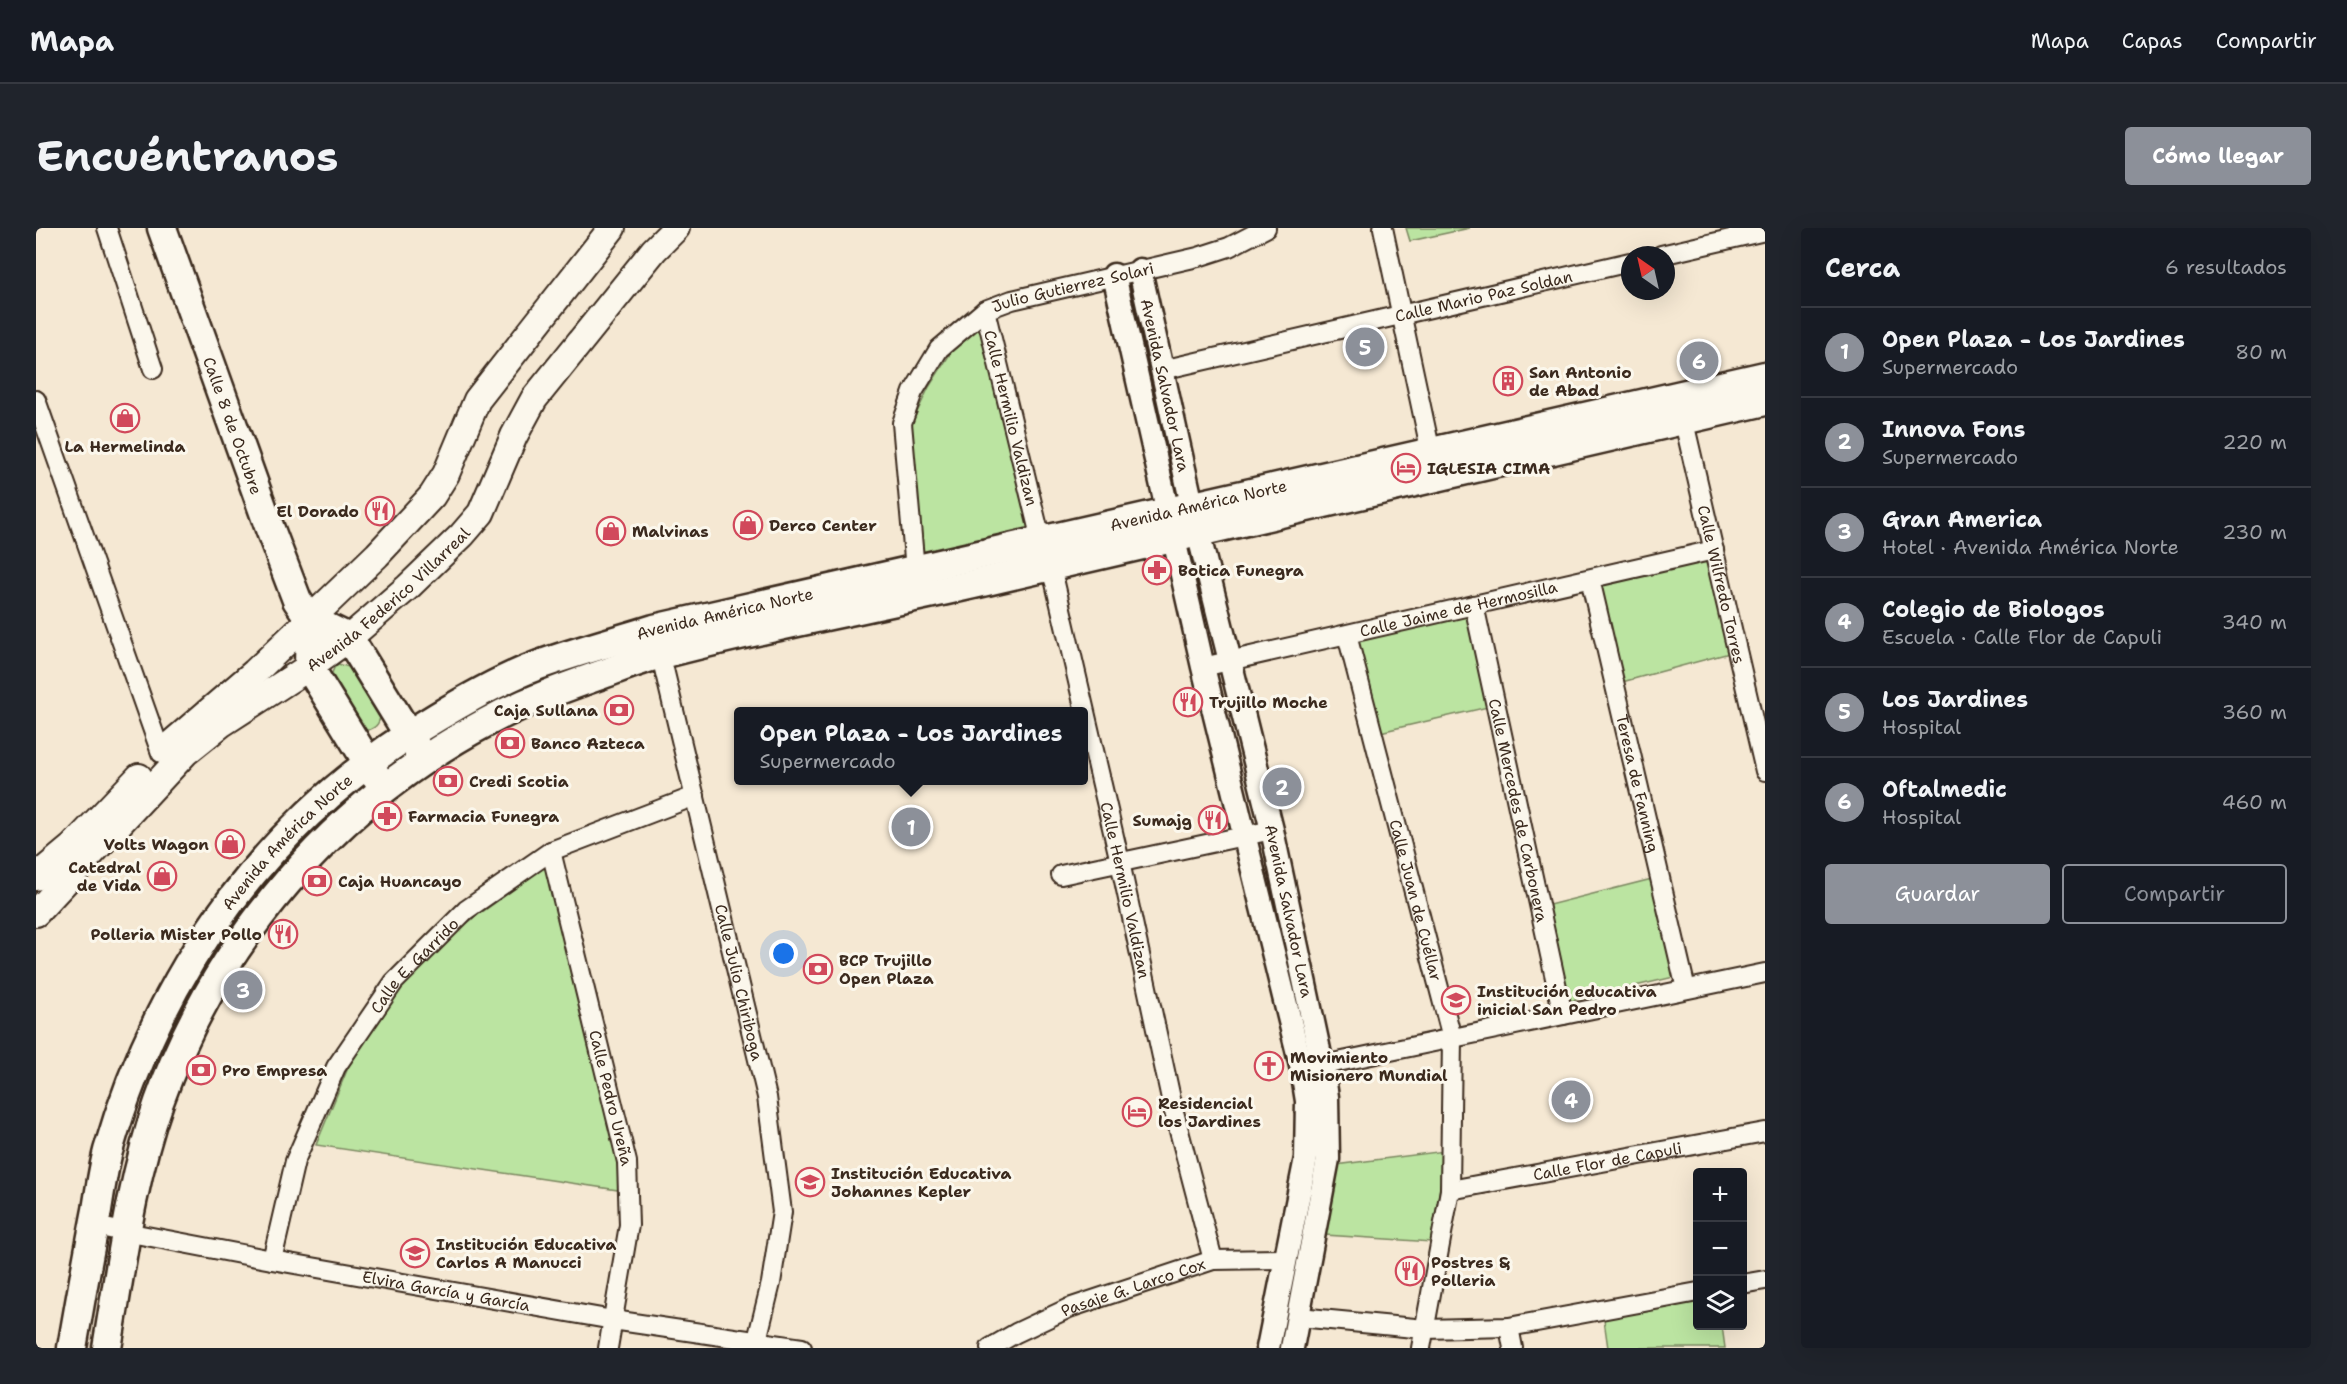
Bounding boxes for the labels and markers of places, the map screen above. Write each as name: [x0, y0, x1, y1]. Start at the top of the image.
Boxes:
pin: 5: [1346, 324, 1384, 370]
pin: 6: [1680, 338, 1718, 384]
place label: San Antonio de Abad: [1529, 362, 1632, 401]
building icon: San Antonio de Abad: [1492, 365, 1524, 397]
shop icon: La Hermelinda: [109, 402, 141, 434]
place label: La Hermelinda: [64, 436, 186, 457]
hotel icon: IGLESIA CIMA: [1390, 452, 1422, 484]
place label: IGLESIA CIMA: [1427, 458, 1550, 479]
restaurant icon: El Dorado: [364, 495, 396, 527]
place label: El Dorado: [276, 501, 359, 522]
shop icon: Derco Center: [732, 509, 764, 541]
shop icon: Malvinas: [595, 515, 627, 547]
place label: Derco Center: [769, 515, 877, 536]
place label: Malvinas: [632, 521, 709, 542]
pharmacy icon: Botica Funegra: [1141, 554, 1173, 586]
place label: Botica Funegra: [1178, 560, 1304, 581]
restaurant icon: Trujillo Moche: [1172, 686, 1204, 718]
place label: Trujillo Moche: [1209, 692, 1328, 713]
bank icon: Caja Sullana: [603, 694, 635, 726]
place label: Caja Sullana: [494, 700, 598, 721]
bank icon: Banco Azteca: [494, 727, 526, 759]
place label: Banco Azteca: [531, 733, 645, 754]
pin: 2: [1262, 764, 1302, 810]
bank icon: Credi Scotia: [432, 765, 464, 797]
place label: Credi Scotia: [469, 771, 569, 792]
pharmacy icon: Farmacia Funegra: [371, 800, 403, 832]
pin: 1: [892, 804, 930, 850]
restaurant icon: Sumajg: [1197, 804, 1229, 836]
place label: Farmacia Funegra: [408, 806, 559, 827]
place label: Sumajg: [1132, 810, 1192, 831]
shop icon: Volts Wagon: [214, 828, 246, 860]
place label: Volts Wagon: [104, 834, 209, 855]
place label: Catedral de Vida: [68, 857, 141, 896]
shop icon: Catedral de Vida: [146, 860, 178, 892]
bank icon: Caja Huancayo: [301, 865, 333, 897]
place label: Caja Huancayo: [338, 871, 462, 892]
restaurant icon: Polleria Mister Pollo: [267, 918, 299, 950]
place label: Polleria Mister Pollo: [90, 924, 262, 945]
place label: BCP Trujillo Open Plaza: [839, 950, 934, 989]
bank icon: BCP Trujillo Open Plaza: [802, 953, 834, 985]
pin: 3: [224, 968, 262, 1012]
place label: Institución educativa inicial San Pedro: [1477, 981, 1657, 1020]
school or university icon: Institución educativa inicial San Pedro: [1440, 984, 1472, 1016]
place label: Movimiento Misionero Mundial: [1290, 1047, 1448, 1086]
church icon: Movimiento Misionero Mundial: [1253, 1050, 1285, 1082]
bank icon: Pro Empresa: [185, 1054, 217, 1086]
place label: Pro Empresa: [222, 1060, 327, 1081]
pin: 4: [1552, 1078, 1591, 1122]
place label: Residencial los Jardines: [1158, 1093, 1261, 1132]
hotel icon: Residencial los Jardines: [1121, 1096, 1153, 1128]
place label: Institución Educativa Johannes Kepler: [831, 1163, 1012, 1202]
school or university icon: Institución Educativa Johannes Kepler: [794, 1166, 826, 1198]
place label: Institución Educativa Carlos A Manucci: [436, 1234, 617, 1273]
school or university icon: Institución Educativa Carlos A Manucci: [399, 1237, 431, 1269]
place label: Postres & Polleria: [1431, 1252, 1510, 1291]
restaurant icon: Postres & Polleria: [1394, 1255, 1426, 1287]

